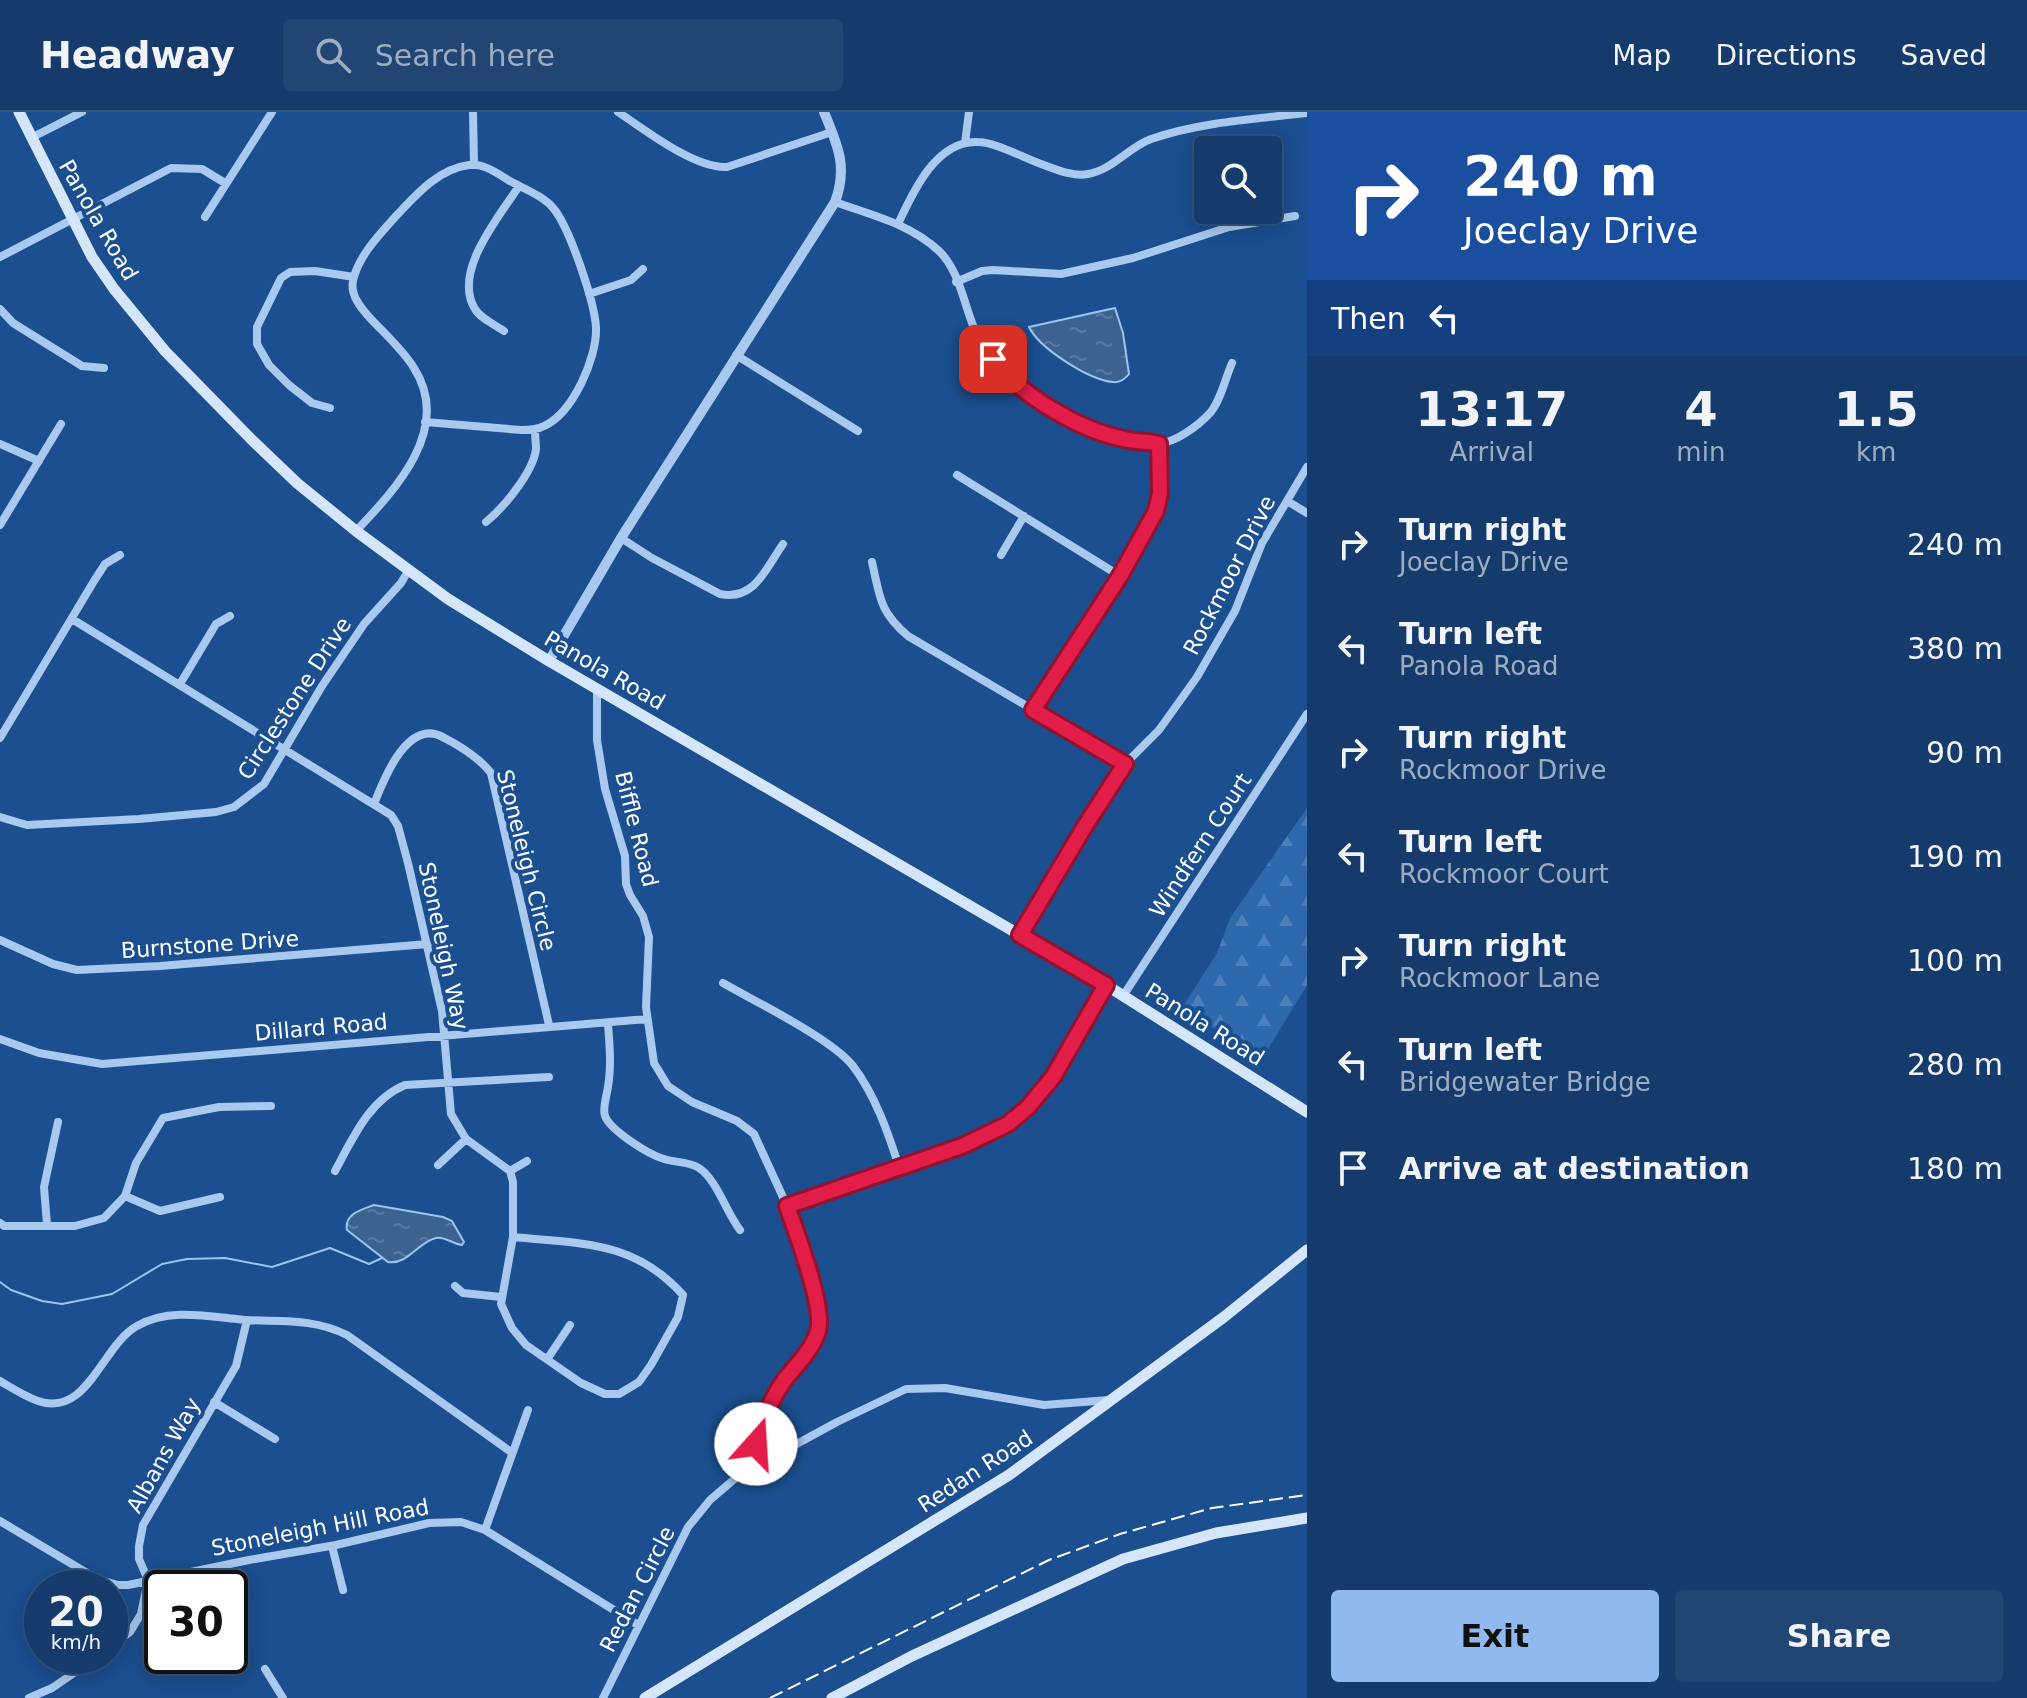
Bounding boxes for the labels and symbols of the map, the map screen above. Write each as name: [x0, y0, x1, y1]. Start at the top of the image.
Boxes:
street label: Panola Road: [54, 156, 143, 285]
pin: [959, 325, 1027, 393]
street label: Rockmoor Drive: [1178, 491, 1280, 659]
street label: Circlestone Drive: [233, 612, 356, 784]
street label: Panola Road: [540, 626, 669, 715]
street label: Stoneleigh Circle: [492, 767, 561, 953]
street label: Windfern Court: [1145, 768, 1256, 922]
street label: Biffle Road: [610, 769, 663, 889]
street label: Stoneleigh Way: [414, 860, 474, 1032]
street label: Burnstone Drive: [120, 926, 300, 963]
street label: Panola Road: [1141, 978, 1269, 1071]
street label: Dillard Road: [253, 1009, 389, 1046]
street label: Albans Way: [122, 1393, 205, 1517]
position arrow: [714, 1402, 798, 1486]
street label: Redan Road: [913, 1425, 1037, 1518]
street label: Stoneleigh Hill Road: [209, 1494, 431, 1561]
street label: Redan Circle: [595, 1522, 680, 1656]
speed limit sign: 30: [144, 1570, 248, 1674]

